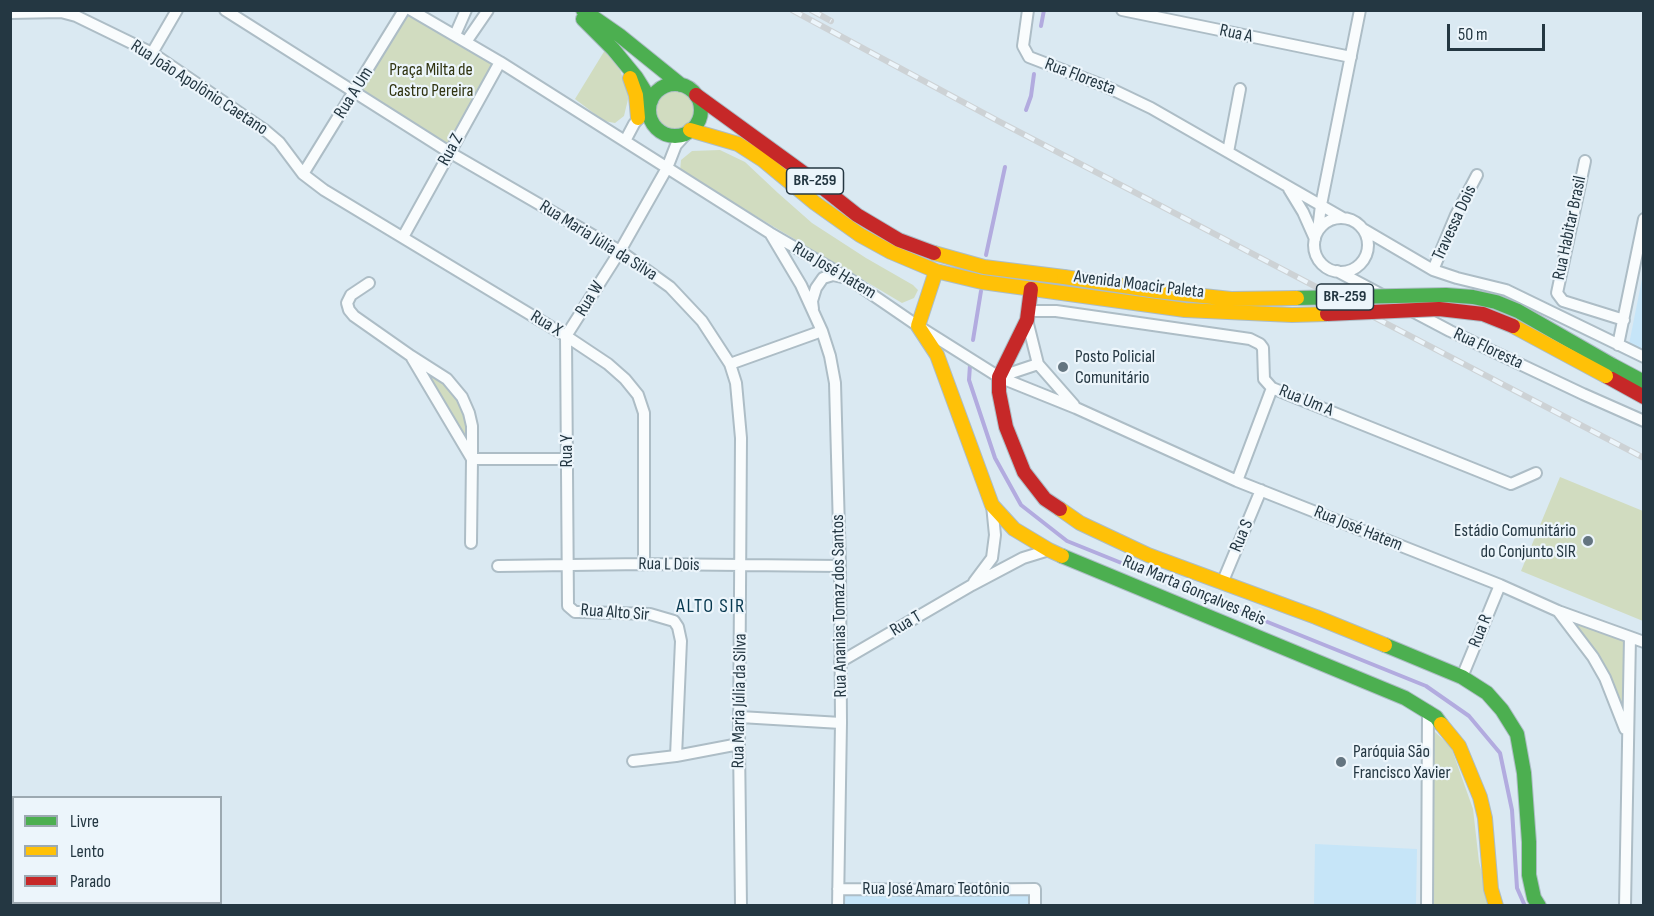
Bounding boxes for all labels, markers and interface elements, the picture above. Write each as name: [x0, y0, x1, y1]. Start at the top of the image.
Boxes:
scale bar: [1450, 12, 1548, 50]
street label: Rua A: [1217, 20, 1255, 48]
text: 50 m: [1458, 24, 1488, 45]
street label: Rua João Apolônio Caetano: [126, 36, 272, 140]
street label: Rua Floresta: [1041, 54, 1119, 100]
park label: Praça Milta de Castro Pereira: [389, 59, 473, 101]
street label: Rua A Um: [330, 63, 378, 123]
street label: Rua Z: [434, 130, 468, 170]
road number: BR-259: [786, 168, 844, 194]
street label: Rua Habitar Brasil: [1548, 174, 1592, 282]
street label: Travessa Dois: [1428, 182, 1482, 264]
street label: Rua Maria Júlia da Silva: [535, 196, 661, 286]
street label: Rua José Hatem: [788, 238, 880, 304]
street label: Avenida Moacir Paleta: [1073, 266, 1205, 304]
street label: Rua W: [571, 277, 609, 321]
road number: BR-259: [1316, 284, 1374, 310]
street label: Rua X: [526, 306, 566, 342]
street label: Rua Floresta: [1450, 324, 1526, 374]
place label: Posto Policial Comunitário: [1075, 346, 1155, 388]
marker: Posto Policial Comunitário: [1056, 360, 1070, 374]
street label: Rua Um A: [1276, 380, 1336, 422]
street label: Rua Y: [556, 434, 578, 468]
street label: Rua José Hatem: [1311, 501, 1405, 557]
street label: Rua Ananias Tomaz dos Santos: [828, 514, 852, 698]
street label: Rua S: [1226, 516, 1258, 556]
place label: Estádio Comunitário do Conjunto SIR: [1454, 520, 1576, 562]
marker: Estádio Comunitário do Conjunto SIR: [1581, 534, 1595, 548]
street label: Rua Marta Gonçalves Reis: [1119, 551, 1269, 631]
street label: Rua L Dois: [638, 554, 700, 576]
district label: ALTO SIR: [676, 595, 746, 619]
street label: Rua Alto Sir: [580, 600, 650, 626]
street label: Rua T: [886, 606, 926, 642]
street label: Rua R: [1465, 611, 1497, 651]
street label: Rua Maria Júlia da Silva: [728, 633, 752, 769]
place label: Paróquia São Francisco Xavier: [1353, 741, 1451, 783]
marker: Paróquia São Francisco Xavier: [1334, 755, 1348, 769]
legend: [12, 796, 222, 904]
text: Livre: [70, 811, 99, 832]
text: Lento: [70, 841, 104, 862]
text: Parado: [70, 871, 111, 892]
street label: Rua José Amaro Teotônio: [862, 878, 1010, 900]

